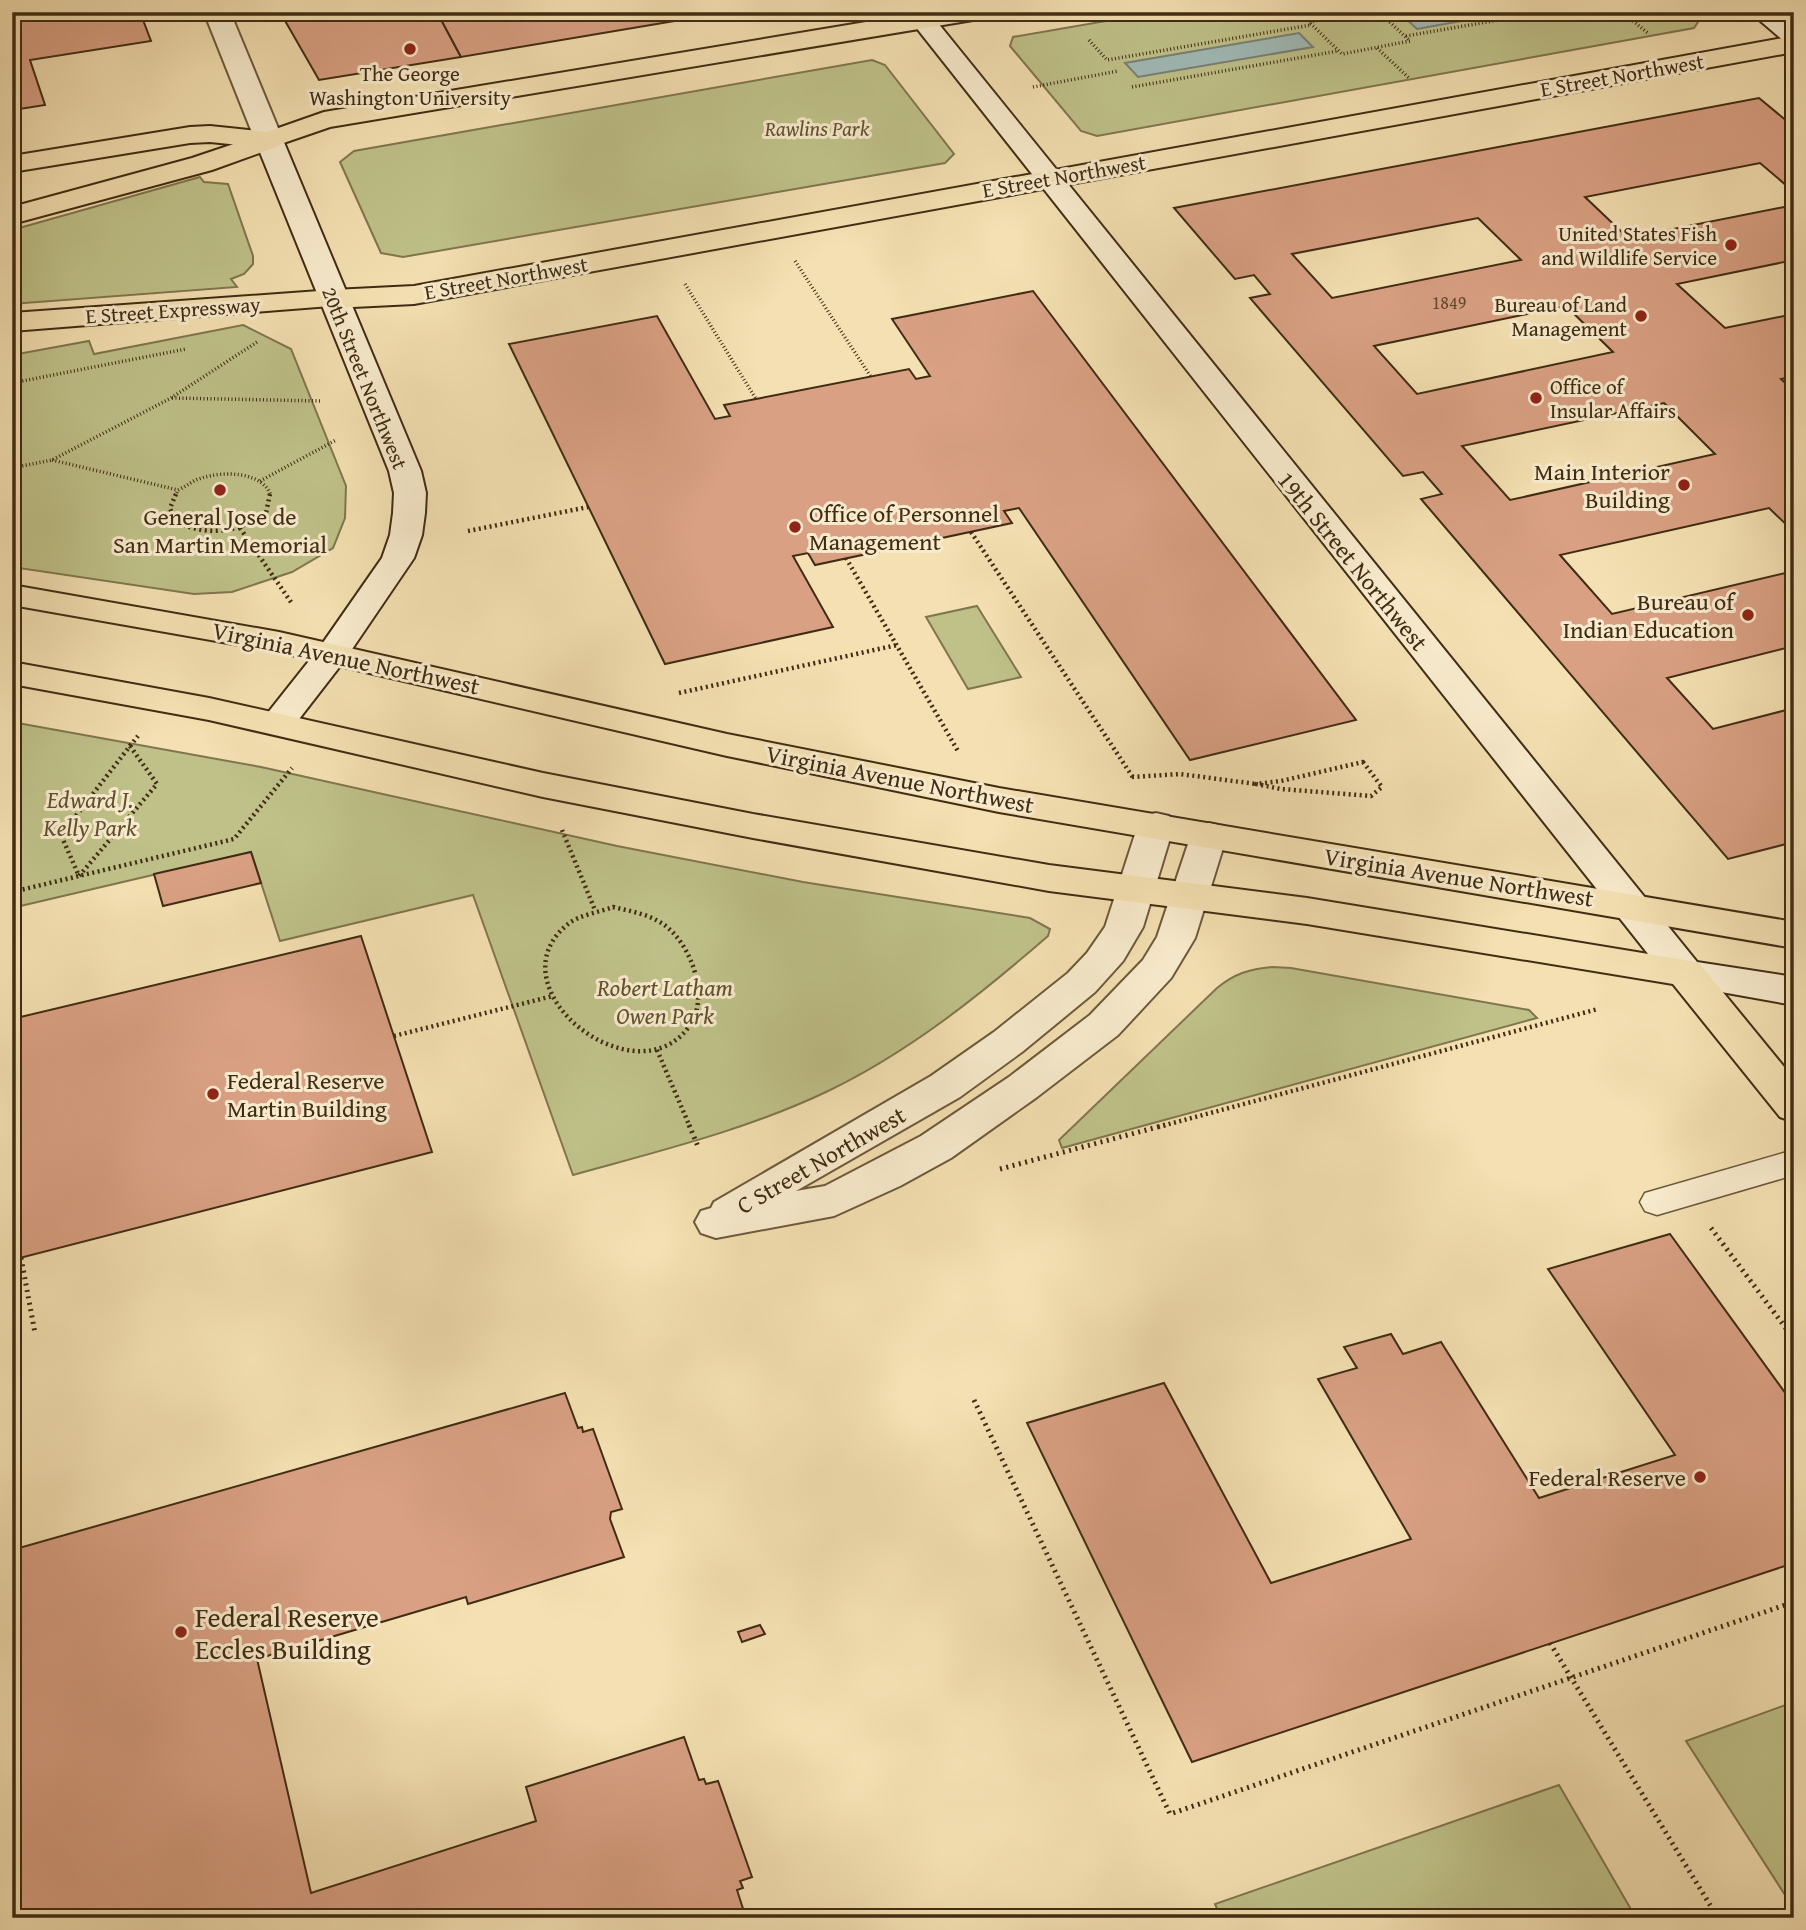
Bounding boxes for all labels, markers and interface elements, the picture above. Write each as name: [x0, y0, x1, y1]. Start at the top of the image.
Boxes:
marker: The George Washington University: [402, 41, 418, 57]
street label: E Street Northwest: [1538, 45, 1707, 105]
place label: The George Washington University: [309, 58, 511, 113]
park label: Rawlins Park: [764, 113, 870, 144]
street label: E Street Northwest: [980, 146, 1149, 206]
place label: United States Fish and Wildlife Service: [1541, 218, 1717, 273]
marker: United States Fish and Wildlife Service: [1723, 237, 1739, 253]
street label: E Street Northwest: [422, 248, 591, 308]
street label: 20th Street Northwest: [314, 282, 416, 474]
street label: E Street Expressway: [84, 288, 262, 332]
house number: 1849: [1432, 289, 1466, 316]
place label: Bureau of Land Management: [1494, 289, 1628, 344]
marker: Bureau of Land Management: [1633, 308, 1649, 324]
place label: Office of Insular Affairs: [1550, 371, 1676, 426]
marker: Office of Insular Affairs: [1528, 390, 1544, 406]
place label: Main Interior Building: [1534, 454, 1670, 517]
street label: 19th Street Northwest: [1270, 464, 1437, 659]
marker: Main Interior Building: [1676, 477, 1692, 493]
marker: General Jose de San Martin Memorial: [212, 482, 228, 498]
place label: Office of Personnel Management: [809, 496, 999, 559]
place label: General Jose de San Martin Memorial: [113, 499, 327, 562]
marker: Office of Personnel Management: [787, 519, 803, 535]
place label: Bureau of Indian Education: [1563, 584, 1736, 647]
marker: Bureau of Indian Education: [1740, 607, 1756, 623]
street label: Virginia Avenue Northwest: [209, 613, 483, 704]
street label: Virginia Avenue Northwest: [763, 736, 1038, 822]
park label: Edward J. Kelly Park: [42, 782, 137, 845]
street label: Virginia Avenue Northwest: [1322, 838, 1597, 916]
park label: Robert Latham Owen Park: [596, 970, 733, 1033]
place label: Federal Reserve Martin Building: [227, 1063, 387, 1126]
marker: Federal Reserve Martin Building: [205, 1086, 221, 1102]
street label: C Street Northwest: [730, 1097, 912, 1223]
place label: Federal Reserve: [1528, 1460, 1686, 1495]
marker: Federal Reserve: [1692, 1469, 1708, 1485]
place label: Federal Reserve Eccles Building: [195, 1596, 379, 1669]
marker: Federal Reserve Eccles Building: [173, 1624, 189, 1640]

